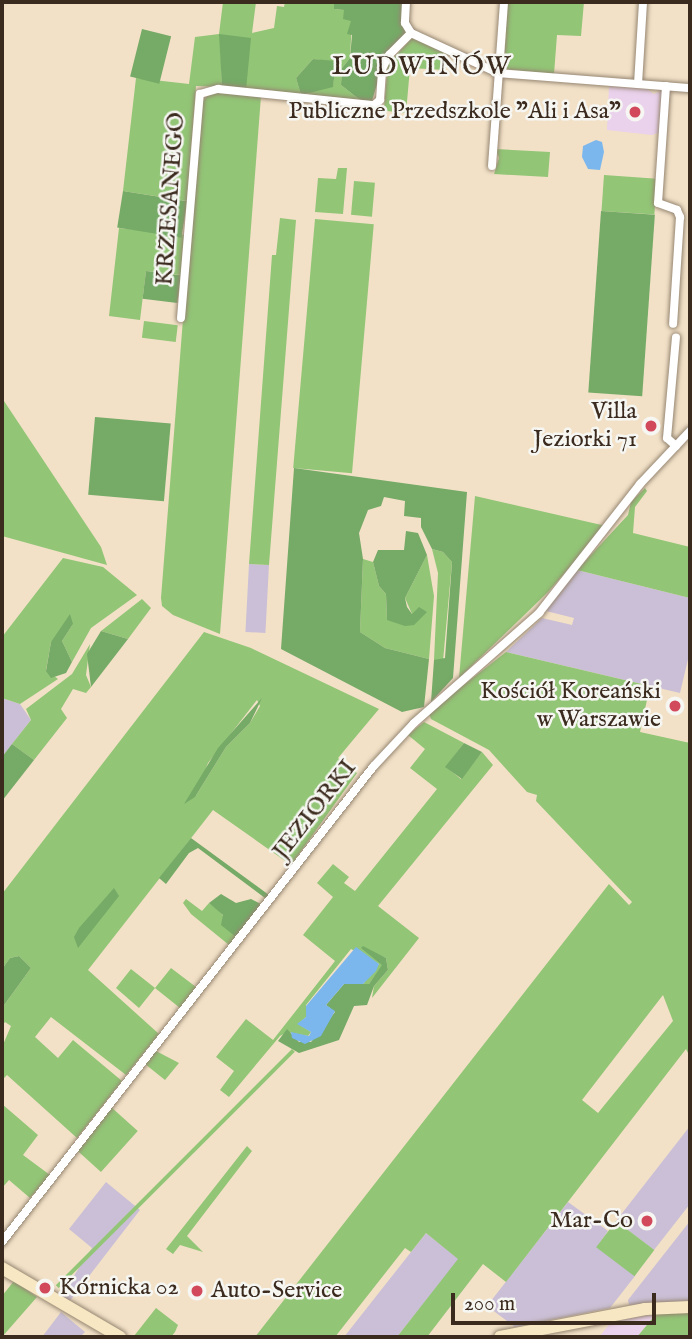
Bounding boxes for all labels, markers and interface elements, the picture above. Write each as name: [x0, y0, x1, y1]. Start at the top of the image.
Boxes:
district label: LUDWINÓW: [333, 51, 511, 83]
place label: Publiczne Przedszkole "Ali i Asa": [288, 98, 621, 126]
marker: Publiczne Przedszkole "Ali i Asa": [627, 104, 643, 120]
street label: KRZESANEGO: [151, 111, 191, 287]
place label: Villa Jeziorki 71: [533, 398, 637, 454]
marker: Villa Jeziorki 71: [643, 418, 659, 434]
place label: Kościół Koreański w Warszawie: [480, 678, 661, 734]
marker: Kościół Koreański w Warszawie: [667, 698, 683, 714]
street label: JEZIORKI: [267, 754, 363, 866]
place label: Mar-Co: [550, 1207, 633, 1235]
marker: Mar-Co: [639, 1213, 655, 1229]
place label: Kórnicka 02: [59, 1274, 179, 1302]
place label: Auto-Service: [211, 1277, 342, 1305]
marker: Kórnicka 02: [37, 1280, 53, 1296]
scale bar: [454, 1280, 659, 1324]
marker: Auto-Service: [189, 1283, 205, 1299]
text: 200 m: [464, 1291, 515, 1318]

